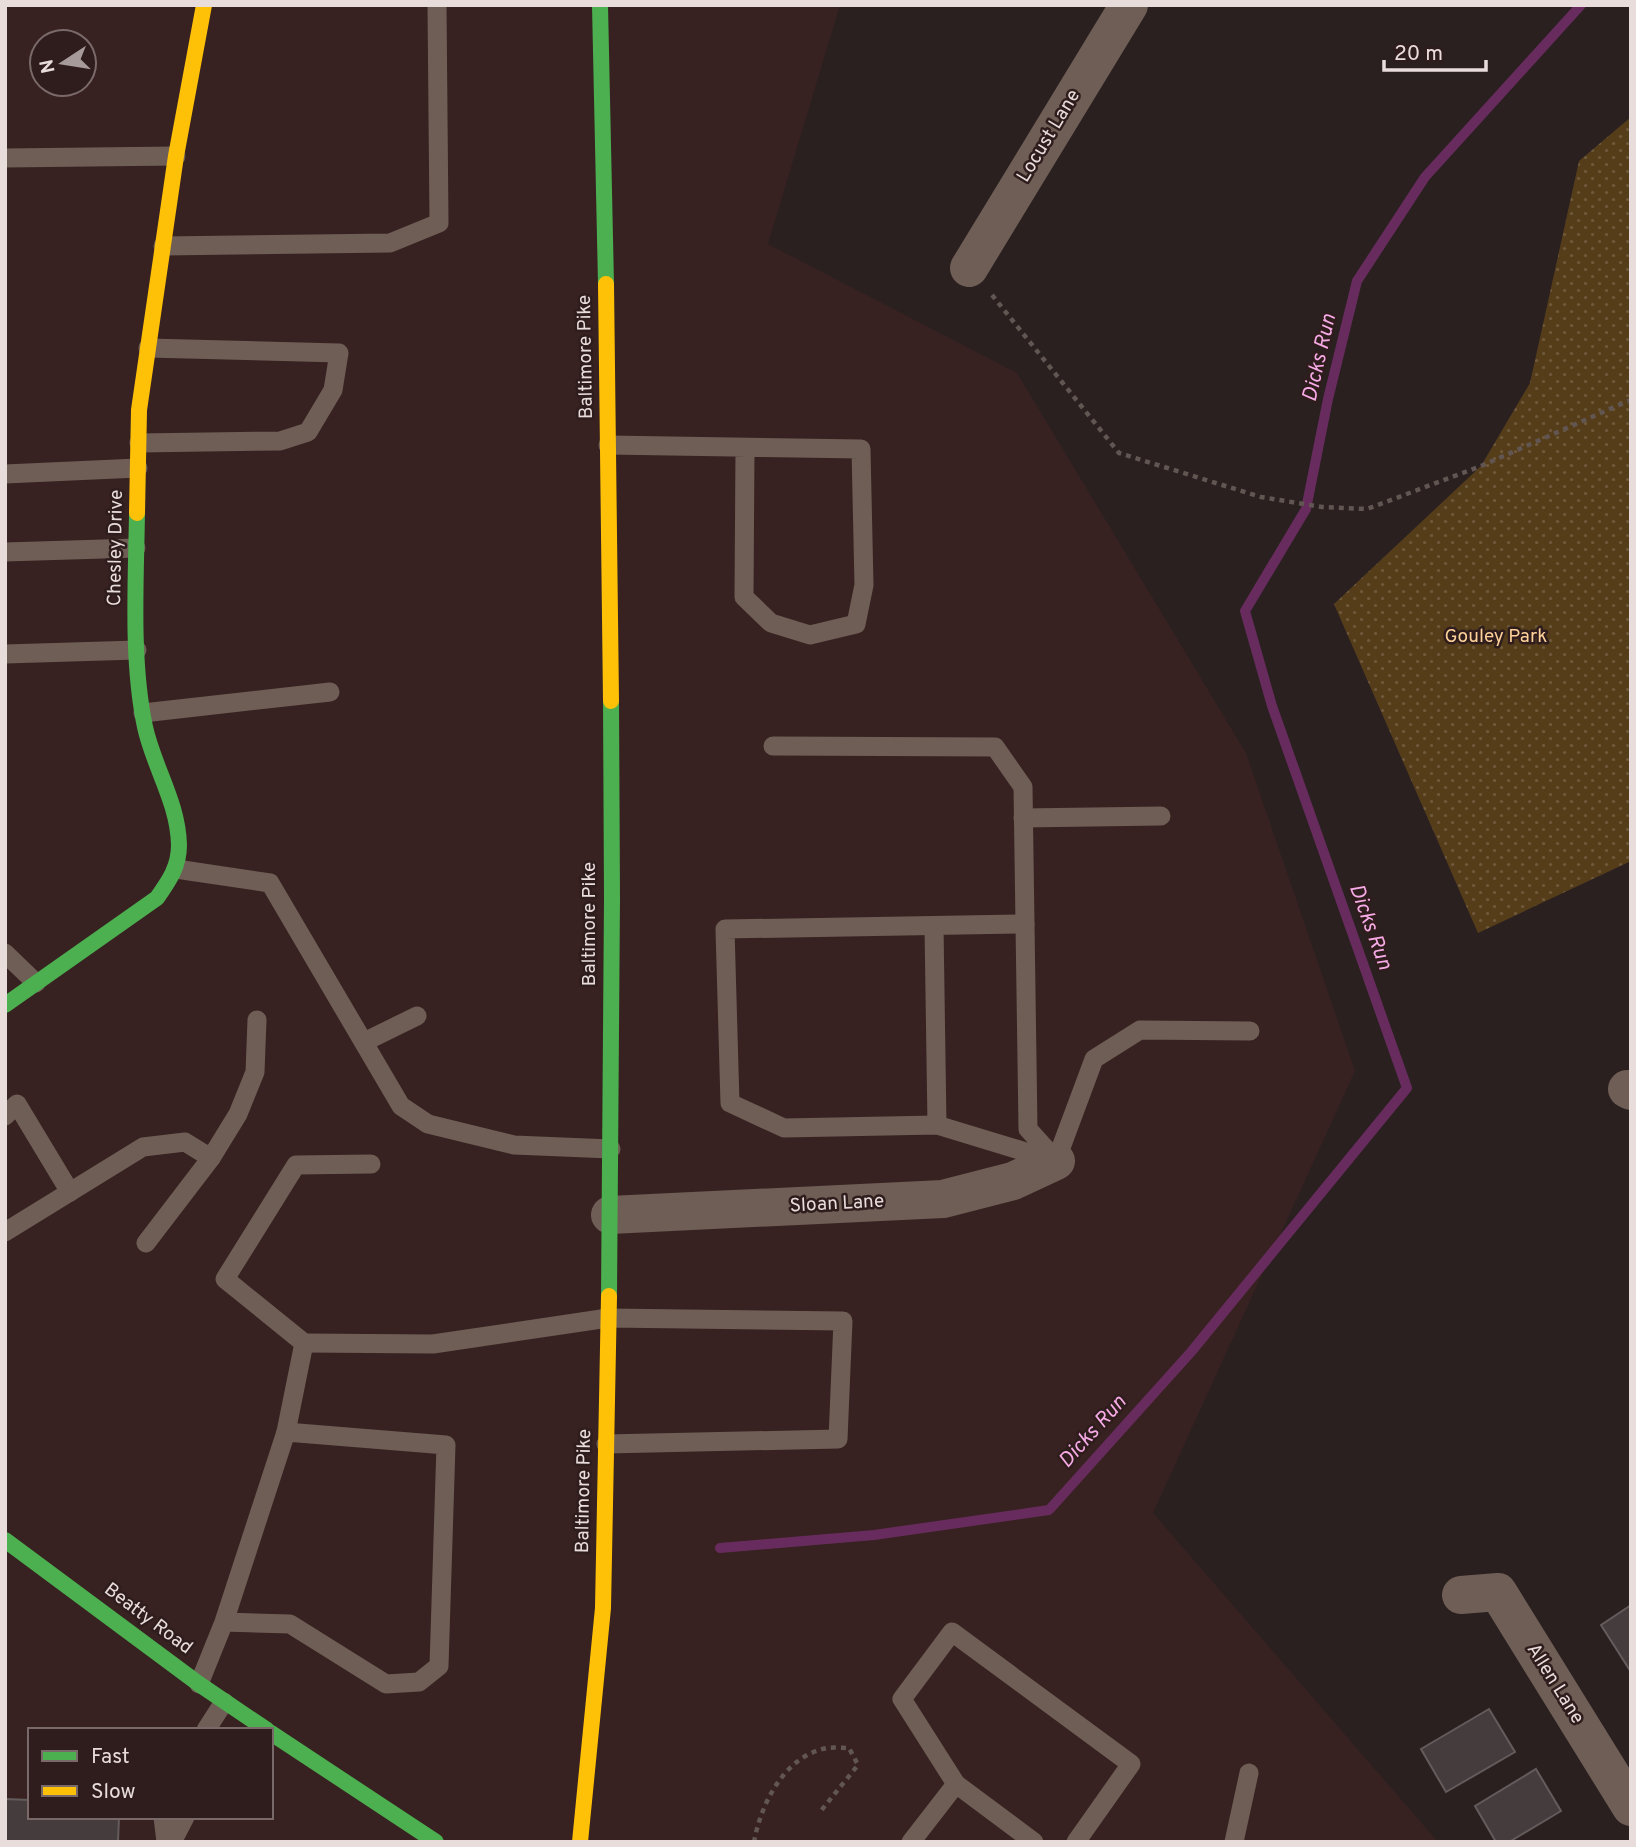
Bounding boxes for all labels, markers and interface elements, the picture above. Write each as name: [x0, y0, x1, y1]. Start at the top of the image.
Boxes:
north arrow: [28, 28, 98, 98]
scale bar: [1384, 28, 1486, 72]
text: 20 m: [1394, 41, 1443, 68]
text: N: [35, 57, 61, 75]
street label: Locust Lane: [1012, 85, 1086, 187]
street label: Baltimore Pike: [573, 295, 599, 419]
water label: Dicks Run: [1297, 311, 1343, 405]
street label: Chesley Drive: [103, 490, 129, 606]
park label: Gouley Park: [1445, 625, 1547, 649]
street label: Baltimore Pike: [578, 862, 602, 986]
water label: Dicks Run: [1342, 880, 1398, 974]
street label: Sloan Lane: [789, 1190, 885, 1218]
water label: Dicks Run: [1053, 1389, 1133, 1474]
street label: Baltimore Pike: [571, 1429, 597, 1553]
street label: Beatty Road: [99, 1578, 197, 1660]
street label: Allen Lane: [1521, 1639, 1589, 1729]
legend: [28, 1728, 273, 1819]
text: Fast: [91, 1744, 130, 1771]
text: Slow: [91, 1779, 136, 1806]

